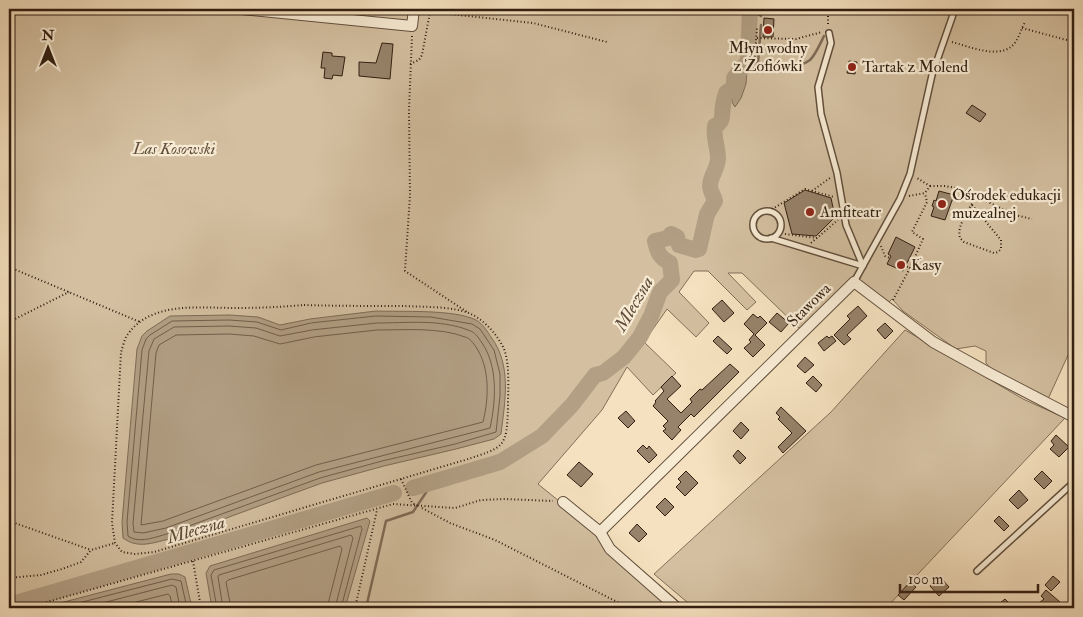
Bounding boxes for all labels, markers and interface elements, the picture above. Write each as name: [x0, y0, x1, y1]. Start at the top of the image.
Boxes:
north arrow: [22, 22, 72, 72]
marker: Młyn wodny z Zofiówki: [762, 24, 774, 36]
text: N: [41, 27, 55, 44]
place label: Młyn wodny z Zofiówki: [729, 38, 808, 76]
place label: Tartak z Molend: [862, 57, 968, 77]
marker: Tartak z Molend: [846, 61, 858, 73]
park label: Las Kosowski: [132, 139, 216, 159]
place label: Ośrodek edukacji muzealnej: [952, 185, 1061, 223]
marker: Ośrodek edukacji muzealnej: [936, 198, 948, 210]
place label: Amfiteatr: [819, 202, 881, 222]
marker: Amfiteatr: [804, 206, 816, 218]
place label: Kasy: [911, 255, 942, 275]
marker: Kasy: [895, 259, 907, 271]
water label: Mleczna: [609, 273, 659, 336]
street label: Stawowa: [783, 278, 836, 331]
water label: Mleczna: [163, 511, 228, 550]
scale bar: [900, 562, 1038, 594]
text: 100 m: [908, 570, 944, 589]

